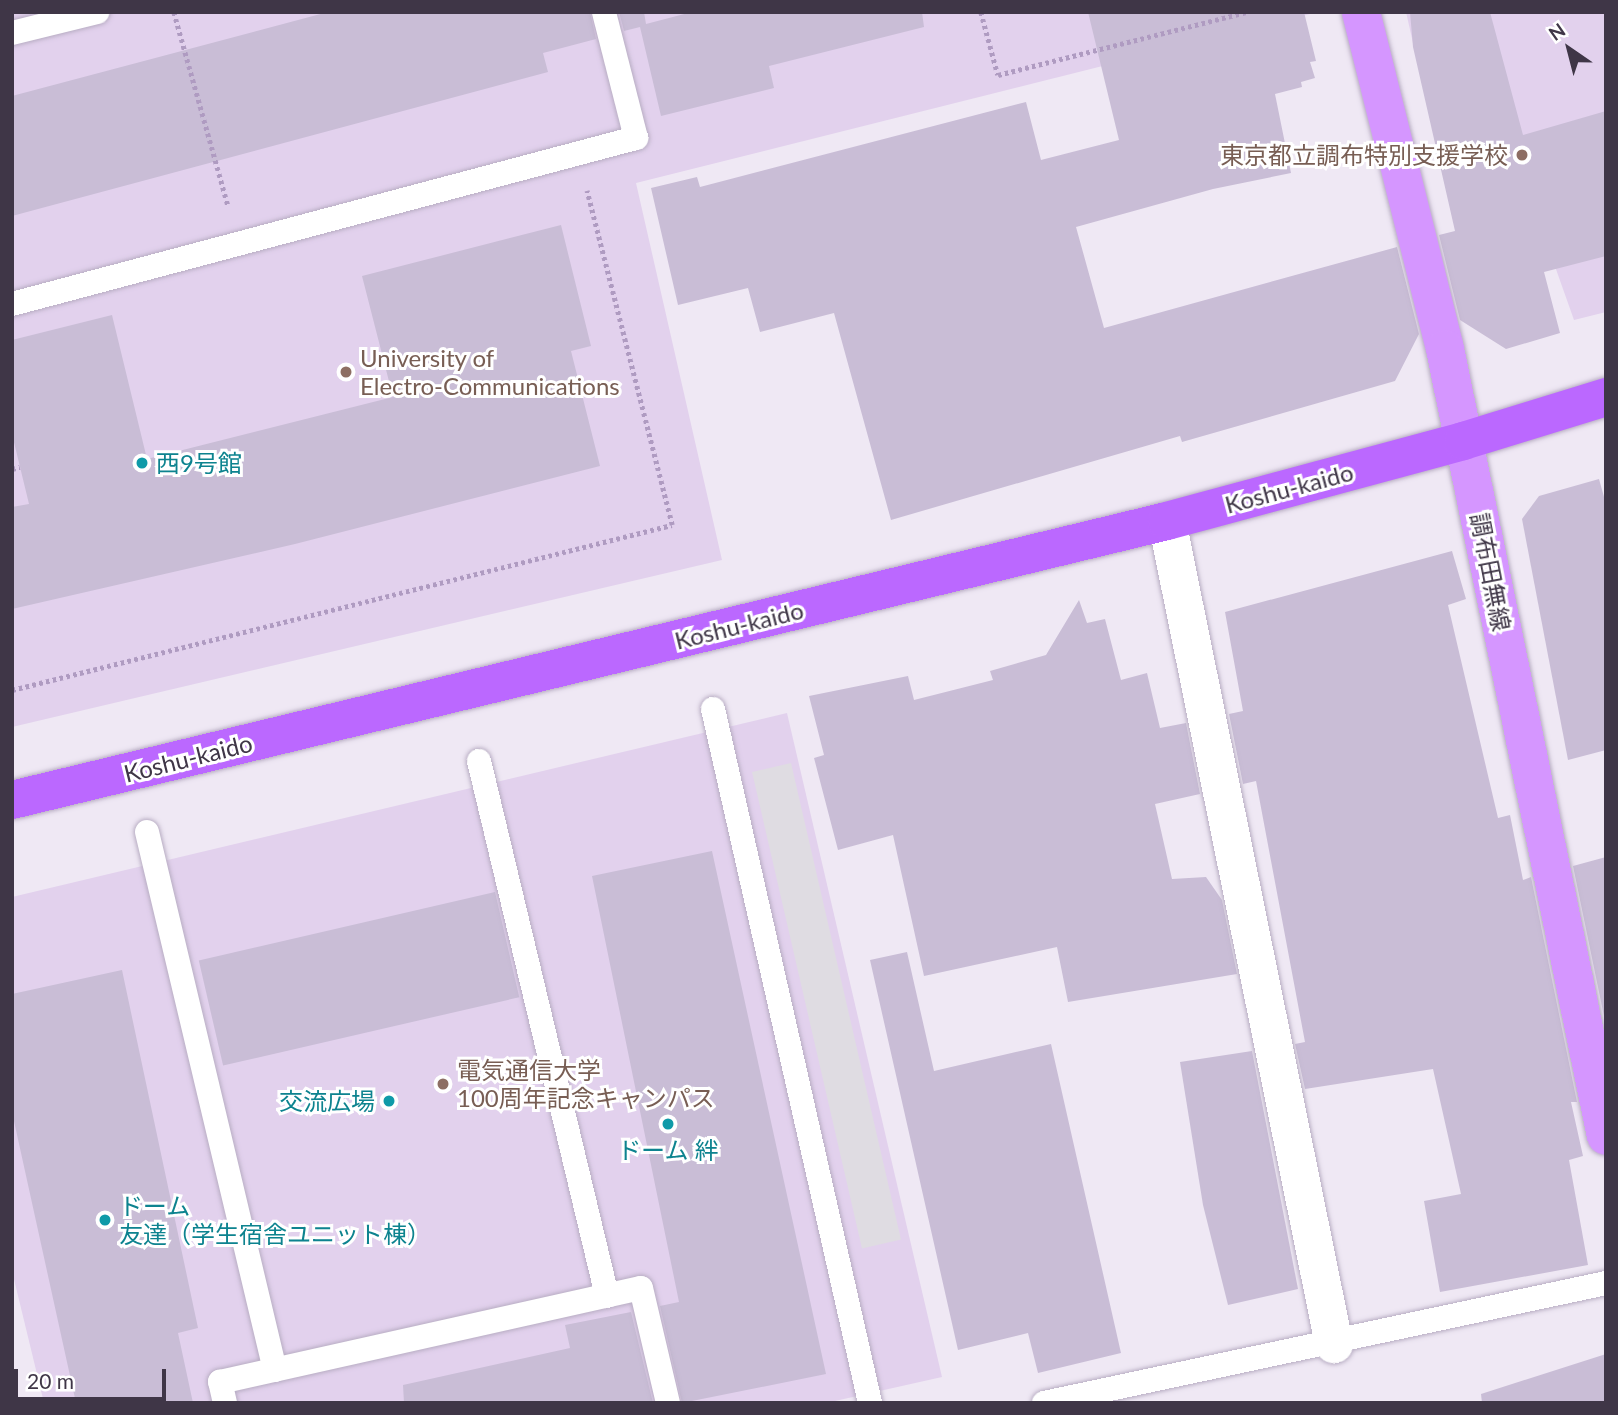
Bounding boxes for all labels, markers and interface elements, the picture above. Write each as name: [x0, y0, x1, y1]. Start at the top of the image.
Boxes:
north arrow: [1534, 14, 1604, 84]
text: N: [1544, 18, 1569, 45]
place label: 東京都立調布特別支援学校: [1220, 141, 1508, 169]
marker: 東京都立調布特別支援学校: [1514, 147, 1530, 163]
place label: University of Electro-Communications: [360, 344, 620, 400]
marker: University of Electro-Communications: [338, 364, 354, 380]
place label: 西9号館: [156, 449, 242, 477]
marker: 西9号館: [134, 455, 150, 471]
street label: Koshu-kaido: [1222, 457, 1356, 519]
street label: 調布田無線: [1465, 510, 1517, 634]
street label: Koshu-kaido: [672, 595, 806, 655]
street label: Koshu-kaido: [121, 728, 255, 788]
place label: 電気通信大学 100周年記念キャンパス: [457, 1056, 715, 1112]
marker: 電気通信大学 100周年記念キャンパス: [435, 1076, 451, 1092]
place label: 交流広場: [279, 1087, 375, 1115]
marker: 交流広場: [381, 1093, 397, 1109]
marker: ドーム 絆: [660, 1116, 676, 1132]
place label: ドーム 絆: [617, 1136, 719, 1164]
place label: ドーム 友達（学生宿舎ユニット棟）: [119, 1192, 431, 1248]
marker: ドーム 友達（学生宿舎ユニット棟）: [97, 1212, 113, 1228]
scale bar: [18, 1356, 170, 1400]
text: 20 m: [27, 1368, 74, 1393]

